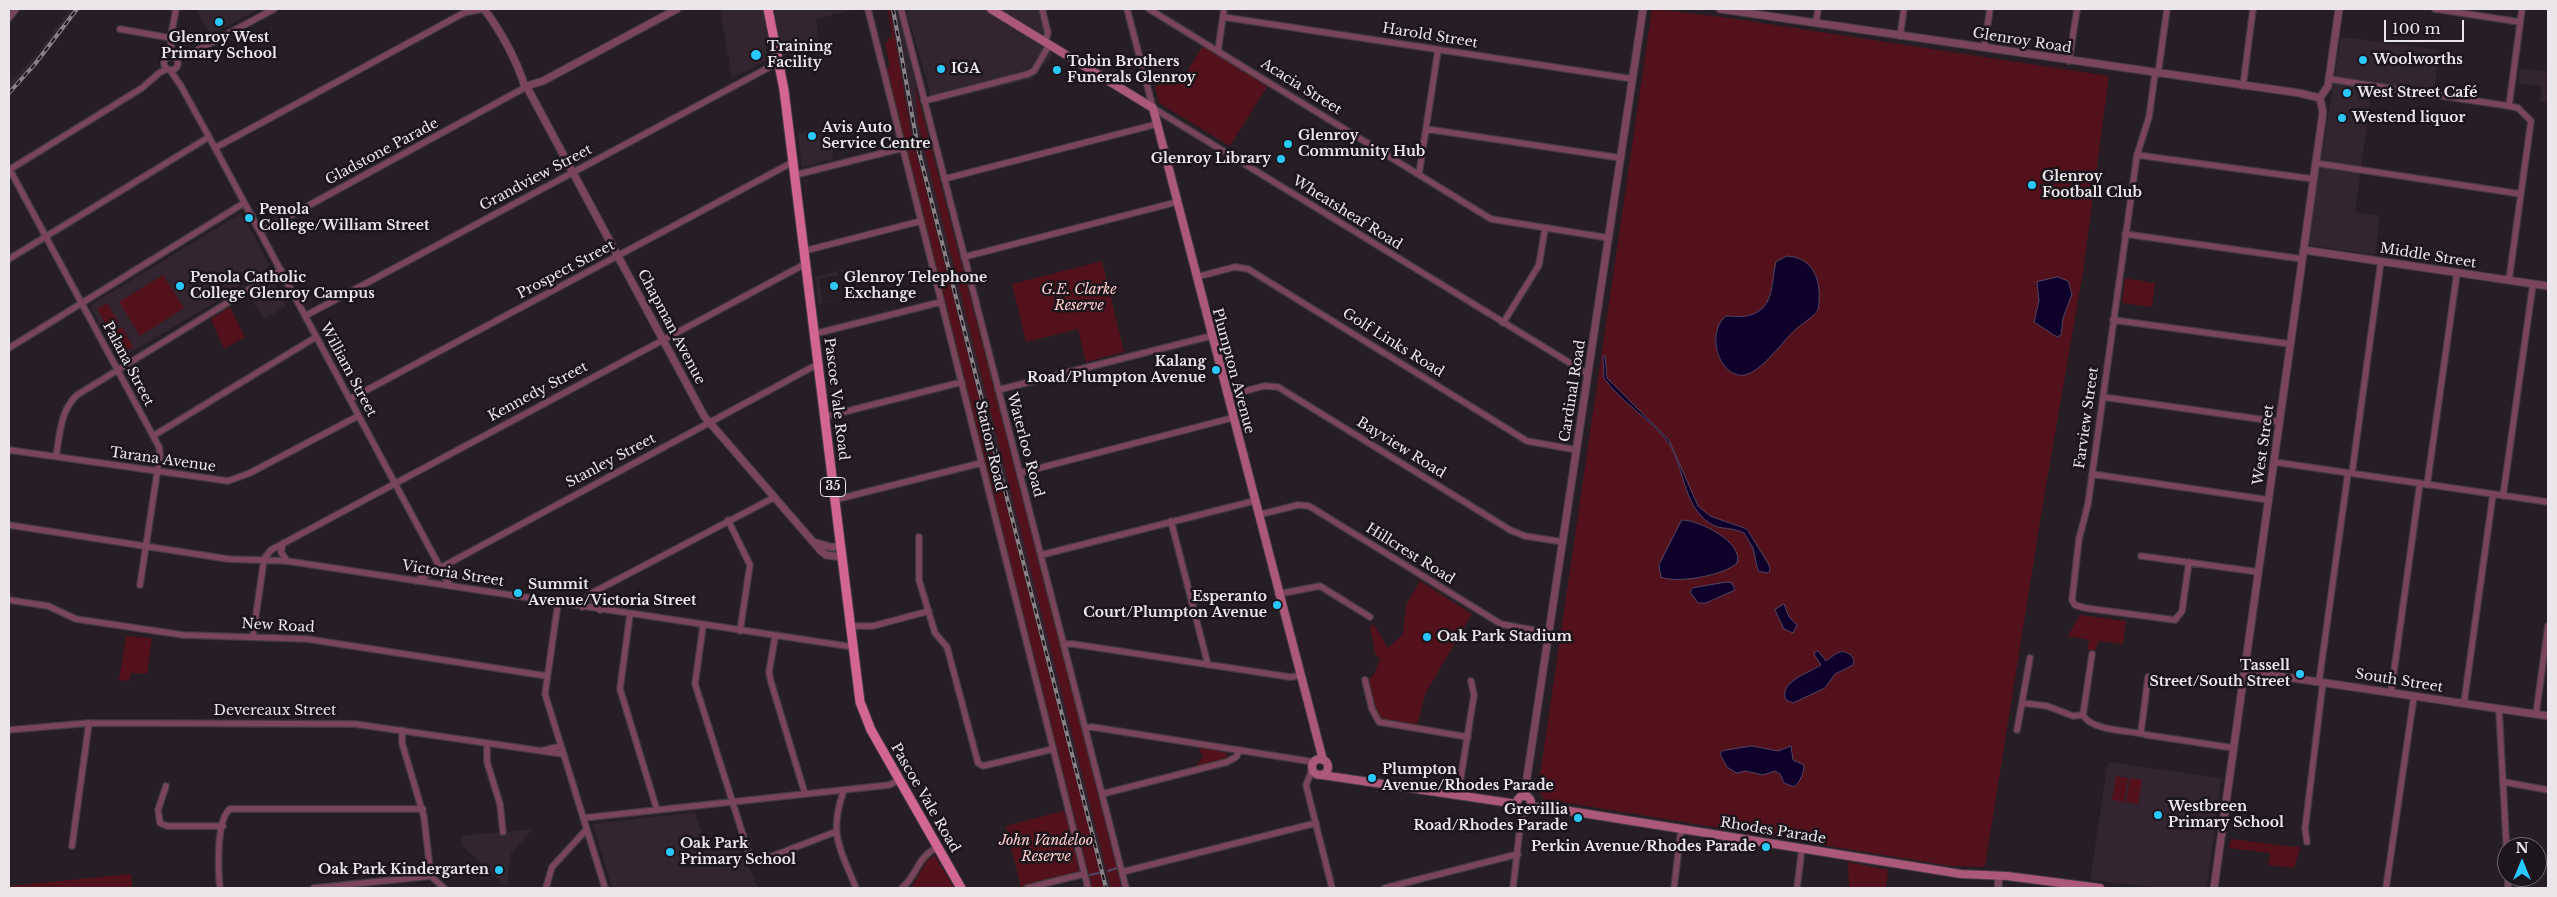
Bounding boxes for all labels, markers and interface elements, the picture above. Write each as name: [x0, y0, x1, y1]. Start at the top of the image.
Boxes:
scale bar: [2387, 10, 2467, 42]
marker: Glenroy West Primary School: [213, 16, 225, 28]
text: 100 m: [2392, 19, 2441, 38]
street label: Harold Street: [1381, 20, 1479, 52]
street label: Glenroy Road: [1971, 25, 2073, 57]
place label: Glenroy West Primary School: [161, 30, 277, 62]
place label: Training Facility: [767, 39, 832, 72]
marker: Training Facility: [749, 48, 763, 62]
place label: Woolworths: [2373, 52, 2463, 68]
place label: Tobin Brothers Funerals Glenroy: [1067, 54, 1196, 86]
marker: Woolworths: [2357, 54, 2369, 66]
street label: Acacia Street: [1258, 55, 1344, 119]
place label: IGA: [951, 61, 980, 77]
marker: IGA: [935, 63, 947, 75]
marker: Tobin Brothers Funerals Glenroy: [1051, 64, 1063, 76]
place label: West Street Café: [2357, 85, 2478, 101]
marker: West Street Café: [2341, 87, 2353, 99]
place label: Westend liquor: [2352, 110, 2466, 126]
marker: Westend liquor: [2336, 112, 2348, 124]
street label: Gladstone Parade: [323, 115, 441, 189]
place label: Avis Auto Service Centre: [822, 120, 930, 152]
place label: Glenroy Community Hub: [1298, 128, 1425, 160]
marker: Avis Auto Service Centre: [806, 130, 818, 142]
marker: Glenroy Community Hub: [1282, 138, 1294, 150]
street label: Grandview Street: [477, 141, 595, 215]
place label: Glenroy Library: [1151, 151, 1271, 167]
marker: Glenroy Library: [1275, 153, 1287, 165]
place label: Glenroy Football Club: [2042, 169, 2142, 202]
street label: Wheatsheaf Road: [1289, 172, 1405, 254]
marker: Glenroy Football Club: [2026, 179, 2038, 191]
place label: Penola College/William Street: [259, 202, 429, 234]
marker: Penola College/William Street: [243, 212, 255, 224]
street label: Prospect Street: [514, 237, 618, 303]
street label: Middle Street: [2378, 240, 2478, 272]
street label: Chapman Avenue: [634, 267, 708, 387]
place label: Penola Catholic College Glenroy Campus: [190, 270, 375, 302]
place label: Glenroy Telephone Exchange: [844, 270, 987, 302]
marker: Penola Catholic College Glenroy Campus: [174, 280, 186, 292]
marker: Glenroy Telephone Exchange: [828, 280, 840, 292]
park label: G.E. Clarke Reserve: [1041, 282, 1117, 314]
street label: Golf Links Road: [1339, 305, 1447, 381]
street label: Plumpton Avenue: [1208, 306, 1258, 436]
street label: Palana Street: [99, 319, 157, 409]
street label: William Street: [316, 320, 380, 420]
street label: Pascoe Vale Road: [820, 337, 852, 461]
street label: Cardinal Road: [1557, 339, 1589, 443]
place label: Kalang Road/Plumpton Avenue: [1027, 354, 1206, 387]
street label: Kennedy Street: [485, 359, 591, 425]
marker: Kalang Road/Plumpton Avenue: [1210, 364, 1222, 376]
street label: Farview Street: [2072, 366, 2102, 470]
street label: Waterloo Road: [1003, 391, 1047, 499]
street label: Station Road: [971, 399, 1009, 493]
street label: West Street: [2250, 404, 2278, 486]
street label: Bayview Road: [1354, 414, 1448, 482]
street label: Stanley Street: [563, 430, 659, 492]
street label: Tarana Avenue: [109, 444, 217, 476]
road number: 35: [820, 478, 846, 497]
street label: Hillcrest Road: [1362, 520, 1458, 588]
street label: Victoria Street: [401, 558, 505, 590]
place label: Summit Avenue/Victoria Street: [528, 577, 696, 610]
marker: Summit Avenue/Victoria Street: [512, 587, 524, 599]
place label: Esperanto Court/Plumpton Avenue: [1083, 589, 1267, 622]
marker: Esperanto Court/Plumpton Avenue: [1271, 599, 1283, 611]
street label: New Road: [241, 616, 315, 636]
place label: Oak Park Stadium: [1437, 629, 1572, 645]
marker: Oak Park Stadium: [1421, 631, 1433, 643]
place label: Tassell Street/South Street: [2149, 658, 2290, 690]
street label: South Street: [2354, 666, 2444, 696]
marker: Tassell Street/South Street: [2294, 668, 2306, 680]
street label: Devereaux Street: [214, 703, 336, 719]
street label: Pascoe Vale Road: [887, 740, 963, 856]
place label: Plumpton Avenue/Rhodes Parade: [1382, 762, 1554, 794]
marker: Plumpton Avenue/Rhodes Parade: [1366, 772, 1378, 784]
place label: Westbreen Primary School: [2168, 799, 2284, 832]
place label: Grevillia Road/Rhodes Parade: [1413, 802, 1568, 834]
marker: Westbreen Primary School: [2152, 809, 2164, 821]
marker: Grevillia Road/Rhodes Parade: [1572, 812, 1584, 824]
street label: Rhodes Parade: [1719, 814, 1827, 848]
park label: John Vandeloo Reserve: [999, 833, 1093, 866]
place label: Oak Park Primary School: [680, 836, 796, 869]
north arrow: [2497, 837, 2547, 887]
place label: Perkin Avenue/Rhodes Parade: [1531, 839, 1756, 855]
text: N: [2515, 839, 2529, 857]
marker: Perkin Avenue/Rhodes Parade: [1760, 841, 1772, 853]
marker: Oak Park Primary School: [664, 846, 676, 858]
place label: Oak Park Kindergarten: [318, 862, 489, 878]
marker: Oak Park Kindergarten: [493, 864, 505, 876]

